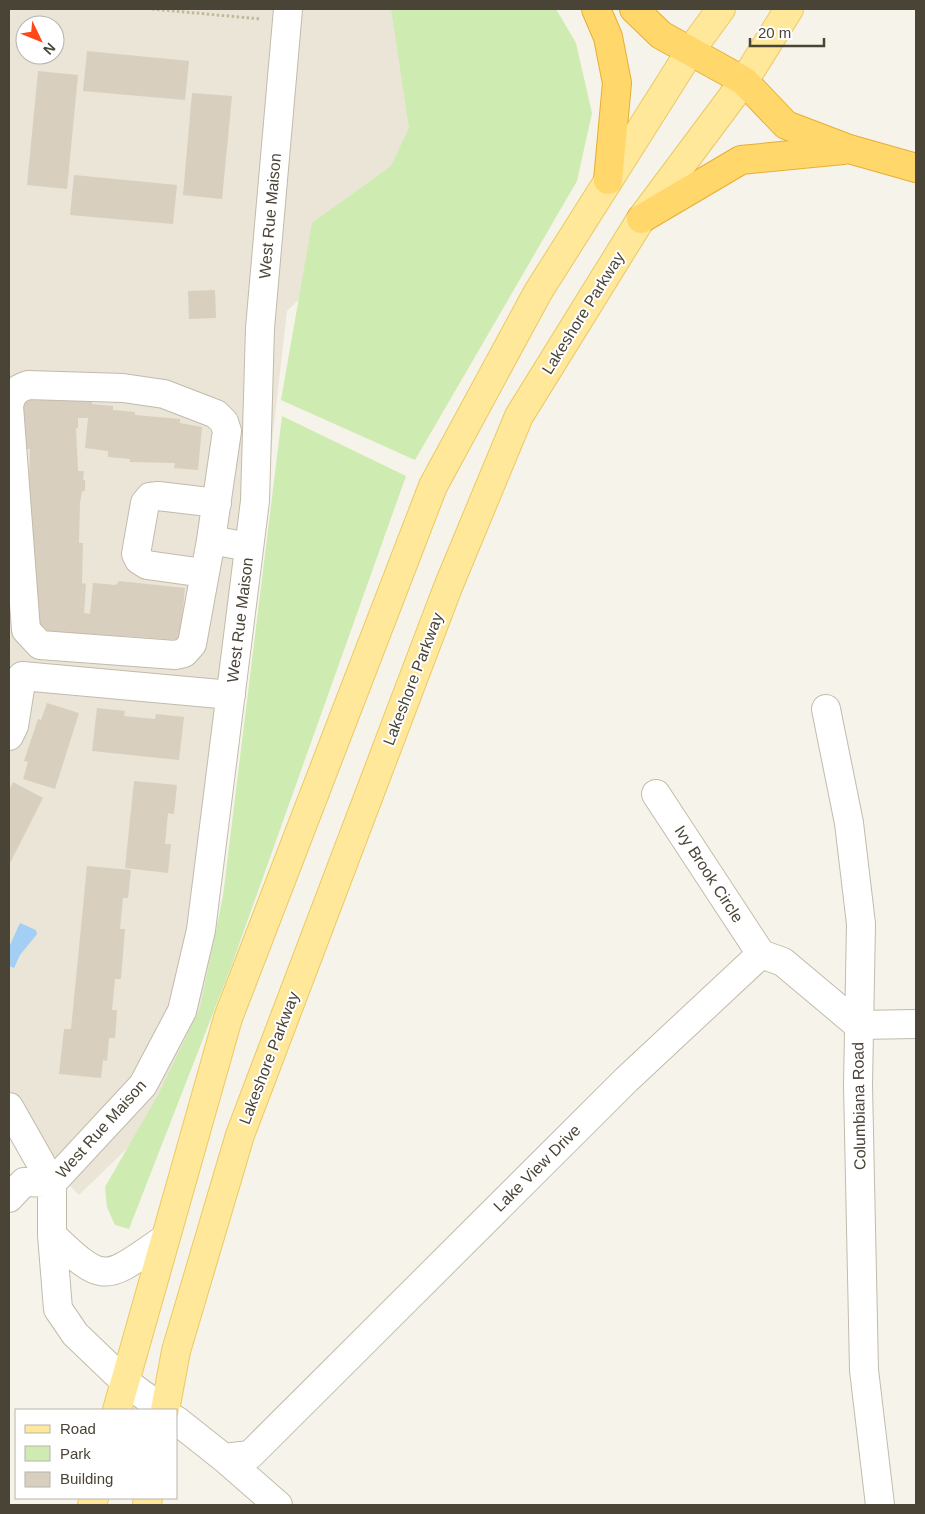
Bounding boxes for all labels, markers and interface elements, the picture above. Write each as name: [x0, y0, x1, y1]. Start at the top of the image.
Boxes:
north arrow: [15, 15, 65, 65]
scale bar: [750, 15, 824, 47]
text: 20 m: [758, 24, 791, 41]
text: N: [40, 40, 59, 58]
street label: West Rue Maison: [256, 153, 284, 279]
street label: Lakeshore Parkway: [539, 249, 627, 377]
street label: West Rue Maison: [224, 556, 256, 684]
street label: Lakeshore Parkway: [380, 610, 446, 748]
street label: Ivy Brook Circle: [671, 822, 747, 926]
street label: Lakeshore Parkway: [236, 989, 302, 1127]
street label: Columbiana Road: [849, 1042, 869, 1170]
street label: West Rue Maison: [53, 1077, 149, 1181]
street label: Lake View Drive: [490, 1121, 584, 1215]
legend: [15, 1409, 178, 1499]
text: Road: [60, 1420, 96, 1437]
text: Park: [60, 1445, 91, 1462]
text: Building: [60, 1470, 113, 1487]

